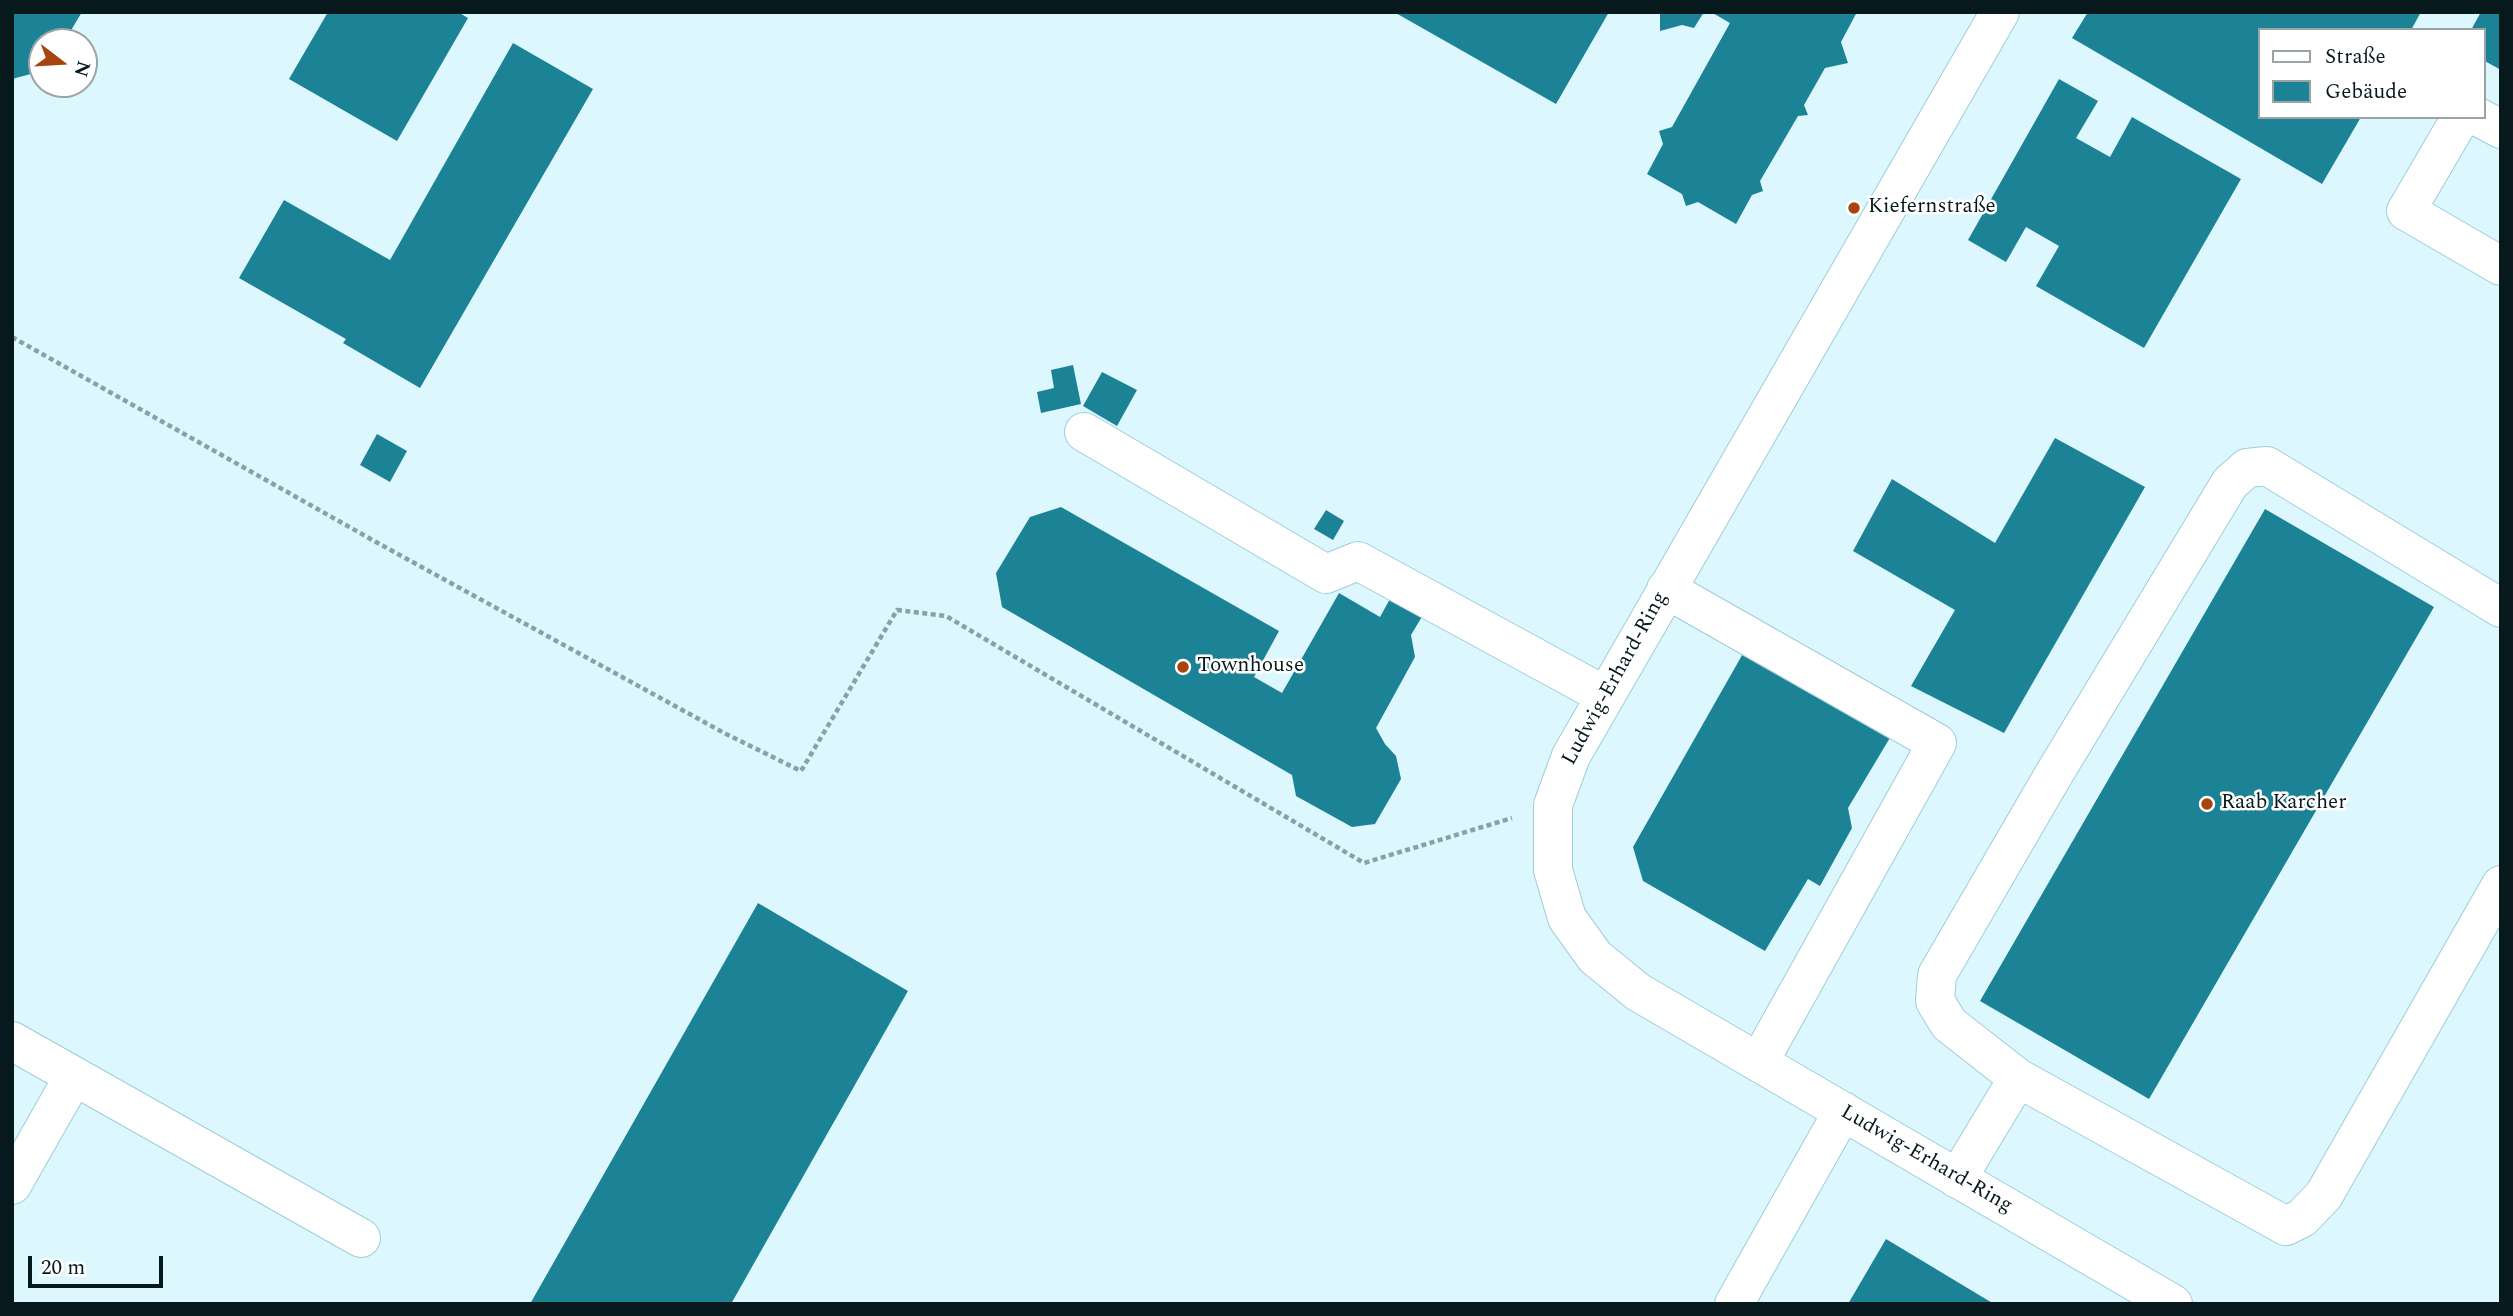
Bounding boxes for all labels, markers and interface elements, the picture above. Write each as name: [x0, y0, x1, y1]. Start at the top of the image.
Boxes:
north arrow: [28, 28, 98, 98]
legend: [2258, 28, 2485, 119]
text: Straße: [2325, 41, 2386, 73]
text: N: [66, 57, 98, 80]
text: Gebäude: [2325, 76, 2407, 108]
place label: Kiefernstraße: [1868, 195, 1996, 221]
marker: Kiefernstraße: [1846, 200, 1862, 216]
street label: Ludwig-Erhard-Ring: [1558, 588, 1674, 770]
place label: Townhouse: [1197, 654, 1304, 680]
marker: Townhouse: [1175, 659, 1191, 675]
place label: Raab Karcher: [2221, 791, 2347, 817]
marker: Raab Karcher: [2199, 796, 2215, 812]
street label: Ludwig-Erhard-Ring: [1835, 1100, 2017, 1220]
scale bar: [32, 1242, 166, 1286]
text: 20 m: [41, 1252, 85, 1284]

